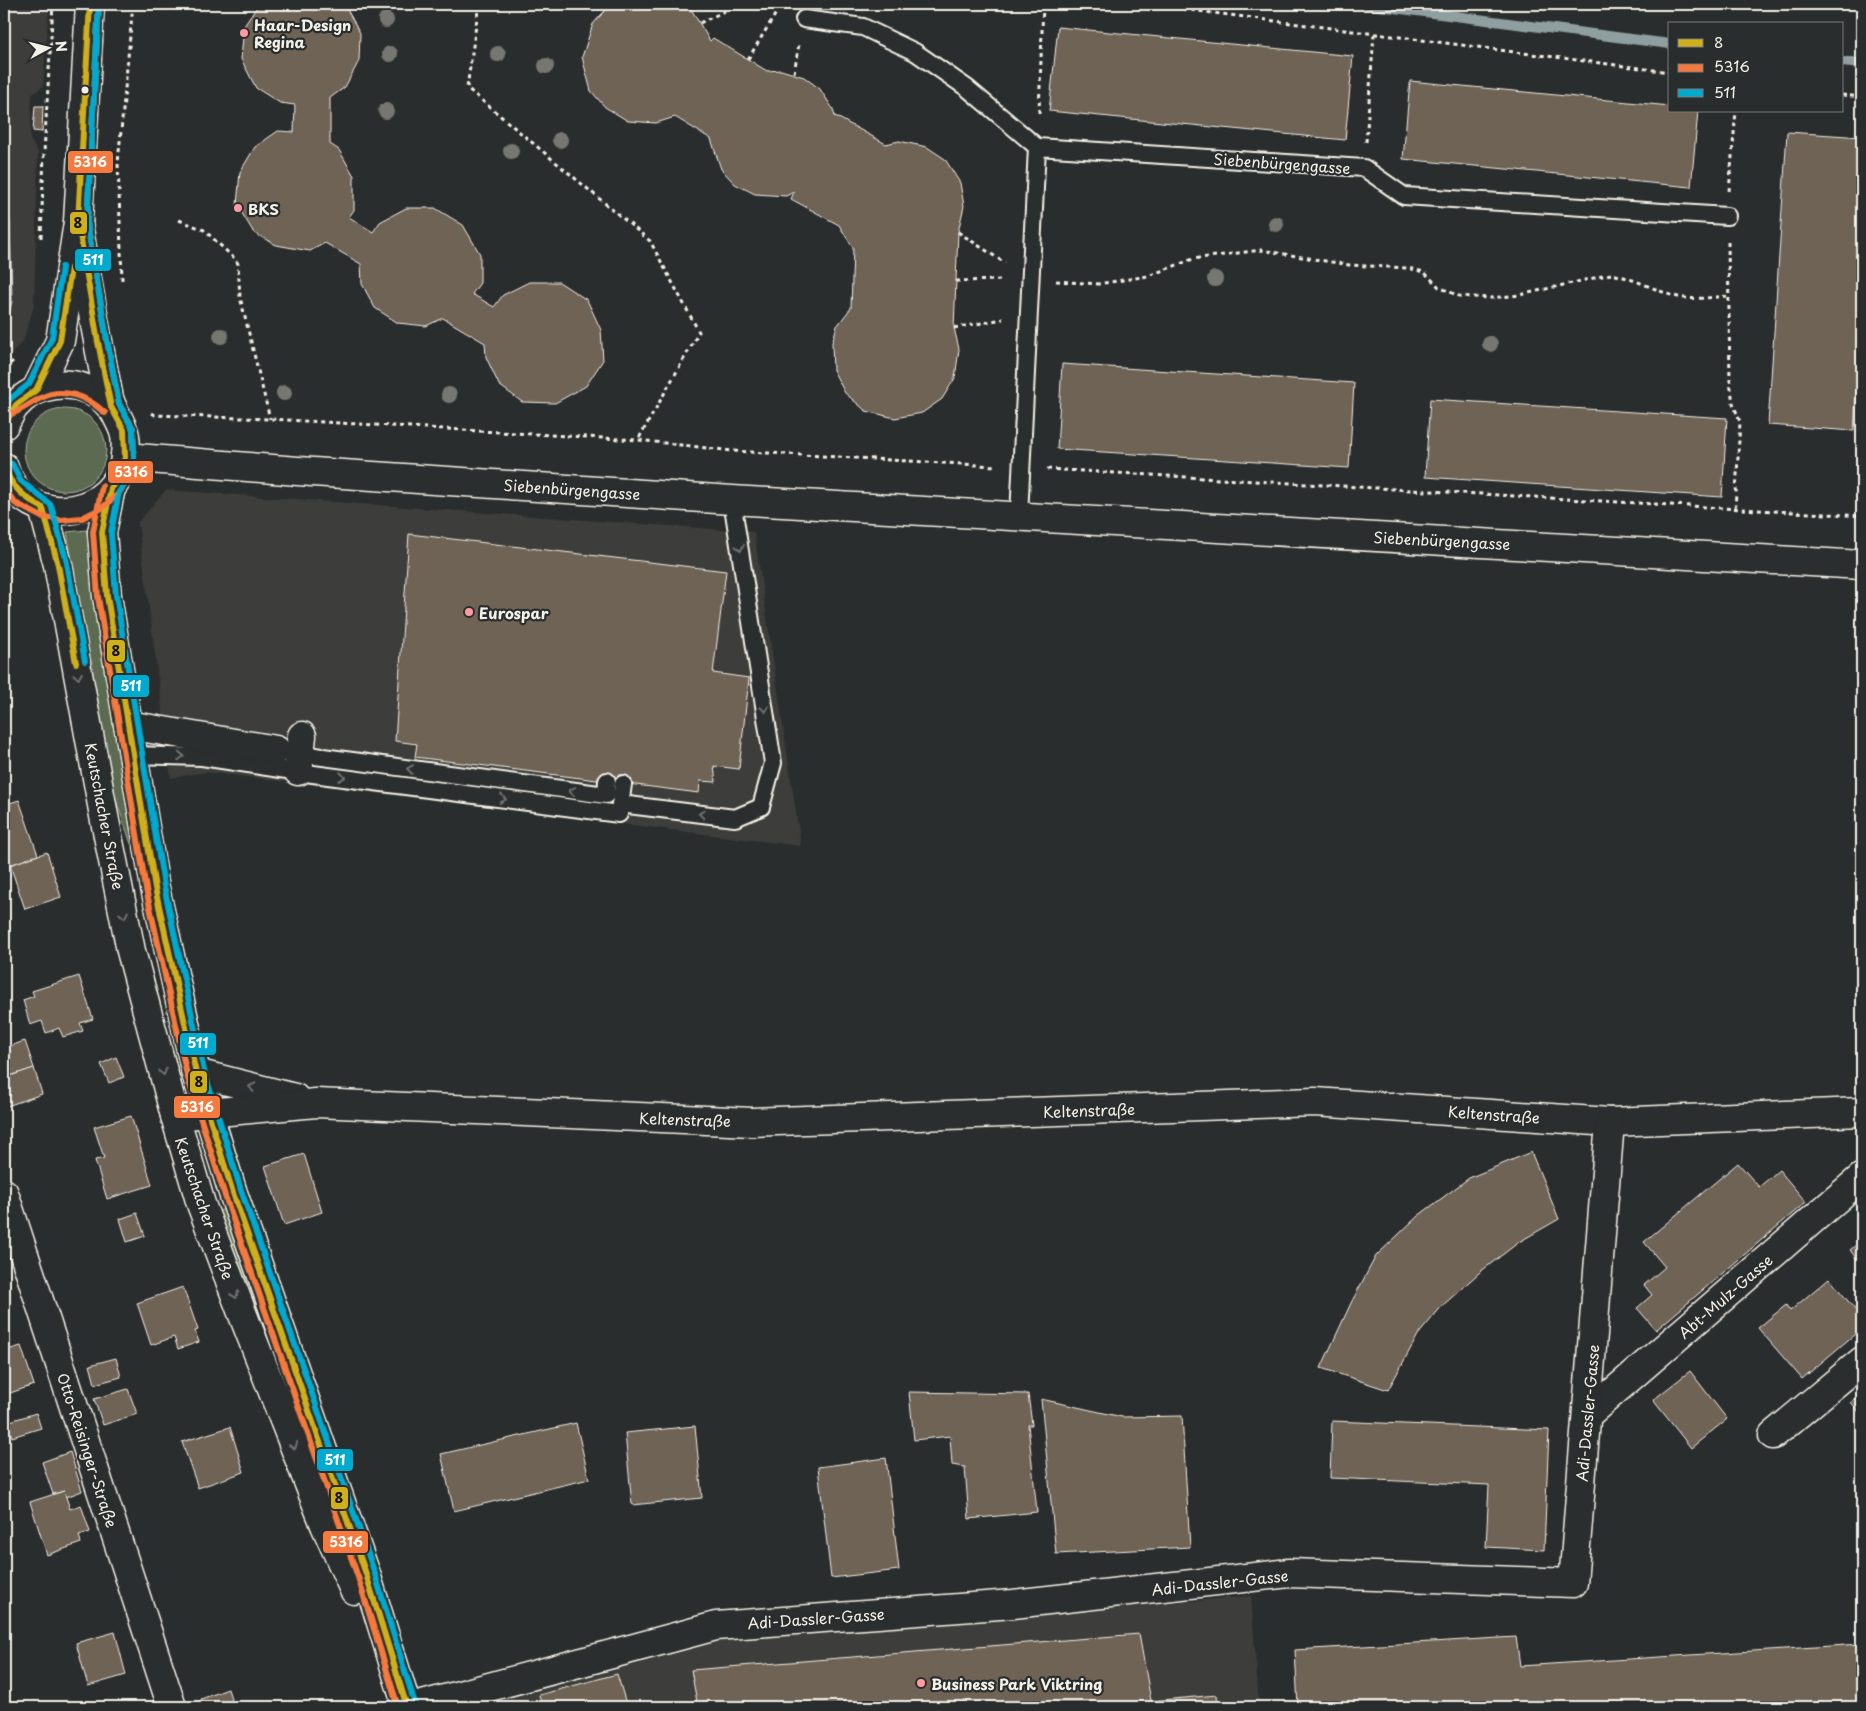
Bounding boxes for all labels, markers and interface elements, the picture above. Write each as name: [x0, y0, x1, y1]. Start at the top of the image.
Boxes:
place label: Haar-Design Regina: [254, 13, 351, 53]
north arrow: [22, 22, 72, 72]
legend: [1668, 22, 1844, 112]
marker: Haar-Design Regina: [238, 27, 250, 39]
text: 8: [1714, 30, 1723, 53]
text: N: [50, 40, 72, 53]
text: 5316: [1714, 54, 1750, 77]
text: 511: [1714, 80, 1736, 103]
unlabelled marker: [80, 85, 90, 95]
street label: Siebenbürgengasse: [1213, 147, 1351, 179]
line badge: 5316: [67, 150, 114, 174]
text: 5316: [73, 151, 107, 172]
place label: BKS: [248, 197, 279, 220]
marker: BKS: [232, 202, 244, 214]
line badge: 8: [69, 211, 88, 235]
text: 8: [74, 212, 83, 233]
line badge: 511: [74, 248, 112, 272]
text: 511: [82, 249, 104, 270]
line badge: 5316: [107, 460, 154, 484]
text: 5316: [114, 461, 148, 482]
street label: Siebenbürgengasse: [503, 473, 641, 505]
street label: Siebenbürgengasse: [1373, 525, 1511, 555]
one-way arrow: [734, 544, 744, 552]
place label: Eurospar: [479, 601, 549, 624]
marker: Eurospar: [463, 606, 475, 618]
line badge: 8: [106, 639, 126, 663]
text: 8: [112, 640, 121, 661]
one-way arrow: [73, 671, 83, 680]
line badge: 511: [112, 674, 150, 698]
text: 511: [120, 675, 142, 696]
one-way arrow: [759, 704, 769, 713]
street label: Keutschacher Straße: [79, 741, 131, 891]
one-way arrow: [178, 751, 186, 761]
one-way arrow: [406, 764, 414, 775]
one-way arrow: [338, 772, 347, 782]
one-way arrow: [567, 786, 575, 797]
one-way arrow: [500, 793, 508, 804]
one-way arrow: [697, 809, 705, 820]
one-way arrow: [118, 910, 129, 919]
line badge: 511: [179, 1032, 217, 1056]
text: 511: [187, 1032, 209, 1053]
one-way arrow: [157, 1068, 168, 1077]
line badge: 8: [189, 1070, 208, 1094]
text: 8: [195, 1071, 204, 1092]
one-way arrow: [247, 1082, 256, 1093]
line badge: 5316: [173, 1095, 221, 1119]
text: 5316: [180, 1096, 214, 1117]
street label: Keltenstraße: [1043, 1097, 1135, 1123]
street label: Keltenstraße: [1447, 1099, 1541, 1129]
street label: Keltenstraße: [639, 1106, 731, 1132]
street label: Keutschacher Straße: [170, 1134, 240, 1282]
street label: Abt-Mulz-Gasse: [1673, 1248, 1777, 1343]
one-way arrow: [229, 1290, 239, 1299]
street label: Adi-Dassler-Gasse: [1570, 1344, 1604, 1482]
street label: Otto-Reisinger-Straße: [52, 1370, 124, 1530]
one-way arrow: [288, 1442, 298, 1450]
line badge: 511: [316, 1448, 354, 1472]
text: 511: [324, 1449, 346, 1470]
line badge: 8: [330, 1486, 349, 1510]
text: 8: [335, 1487, 344, 1508]
line badge: 5316: [322, 1530, 369, 1554]
text: 5316: [329, 1531, 363, 1552]
street label: Adi-Dassler-Gasse: [1150, 1563, 1290, 1601]
street label: Adi-Dassler-Gasse: [747, 1602, 885, 1634]
place label: Business Park Viktring: [931, 1672, 1102, 1695]
marker: Business Park Viktring: [915, 1677, 927, 1689]

